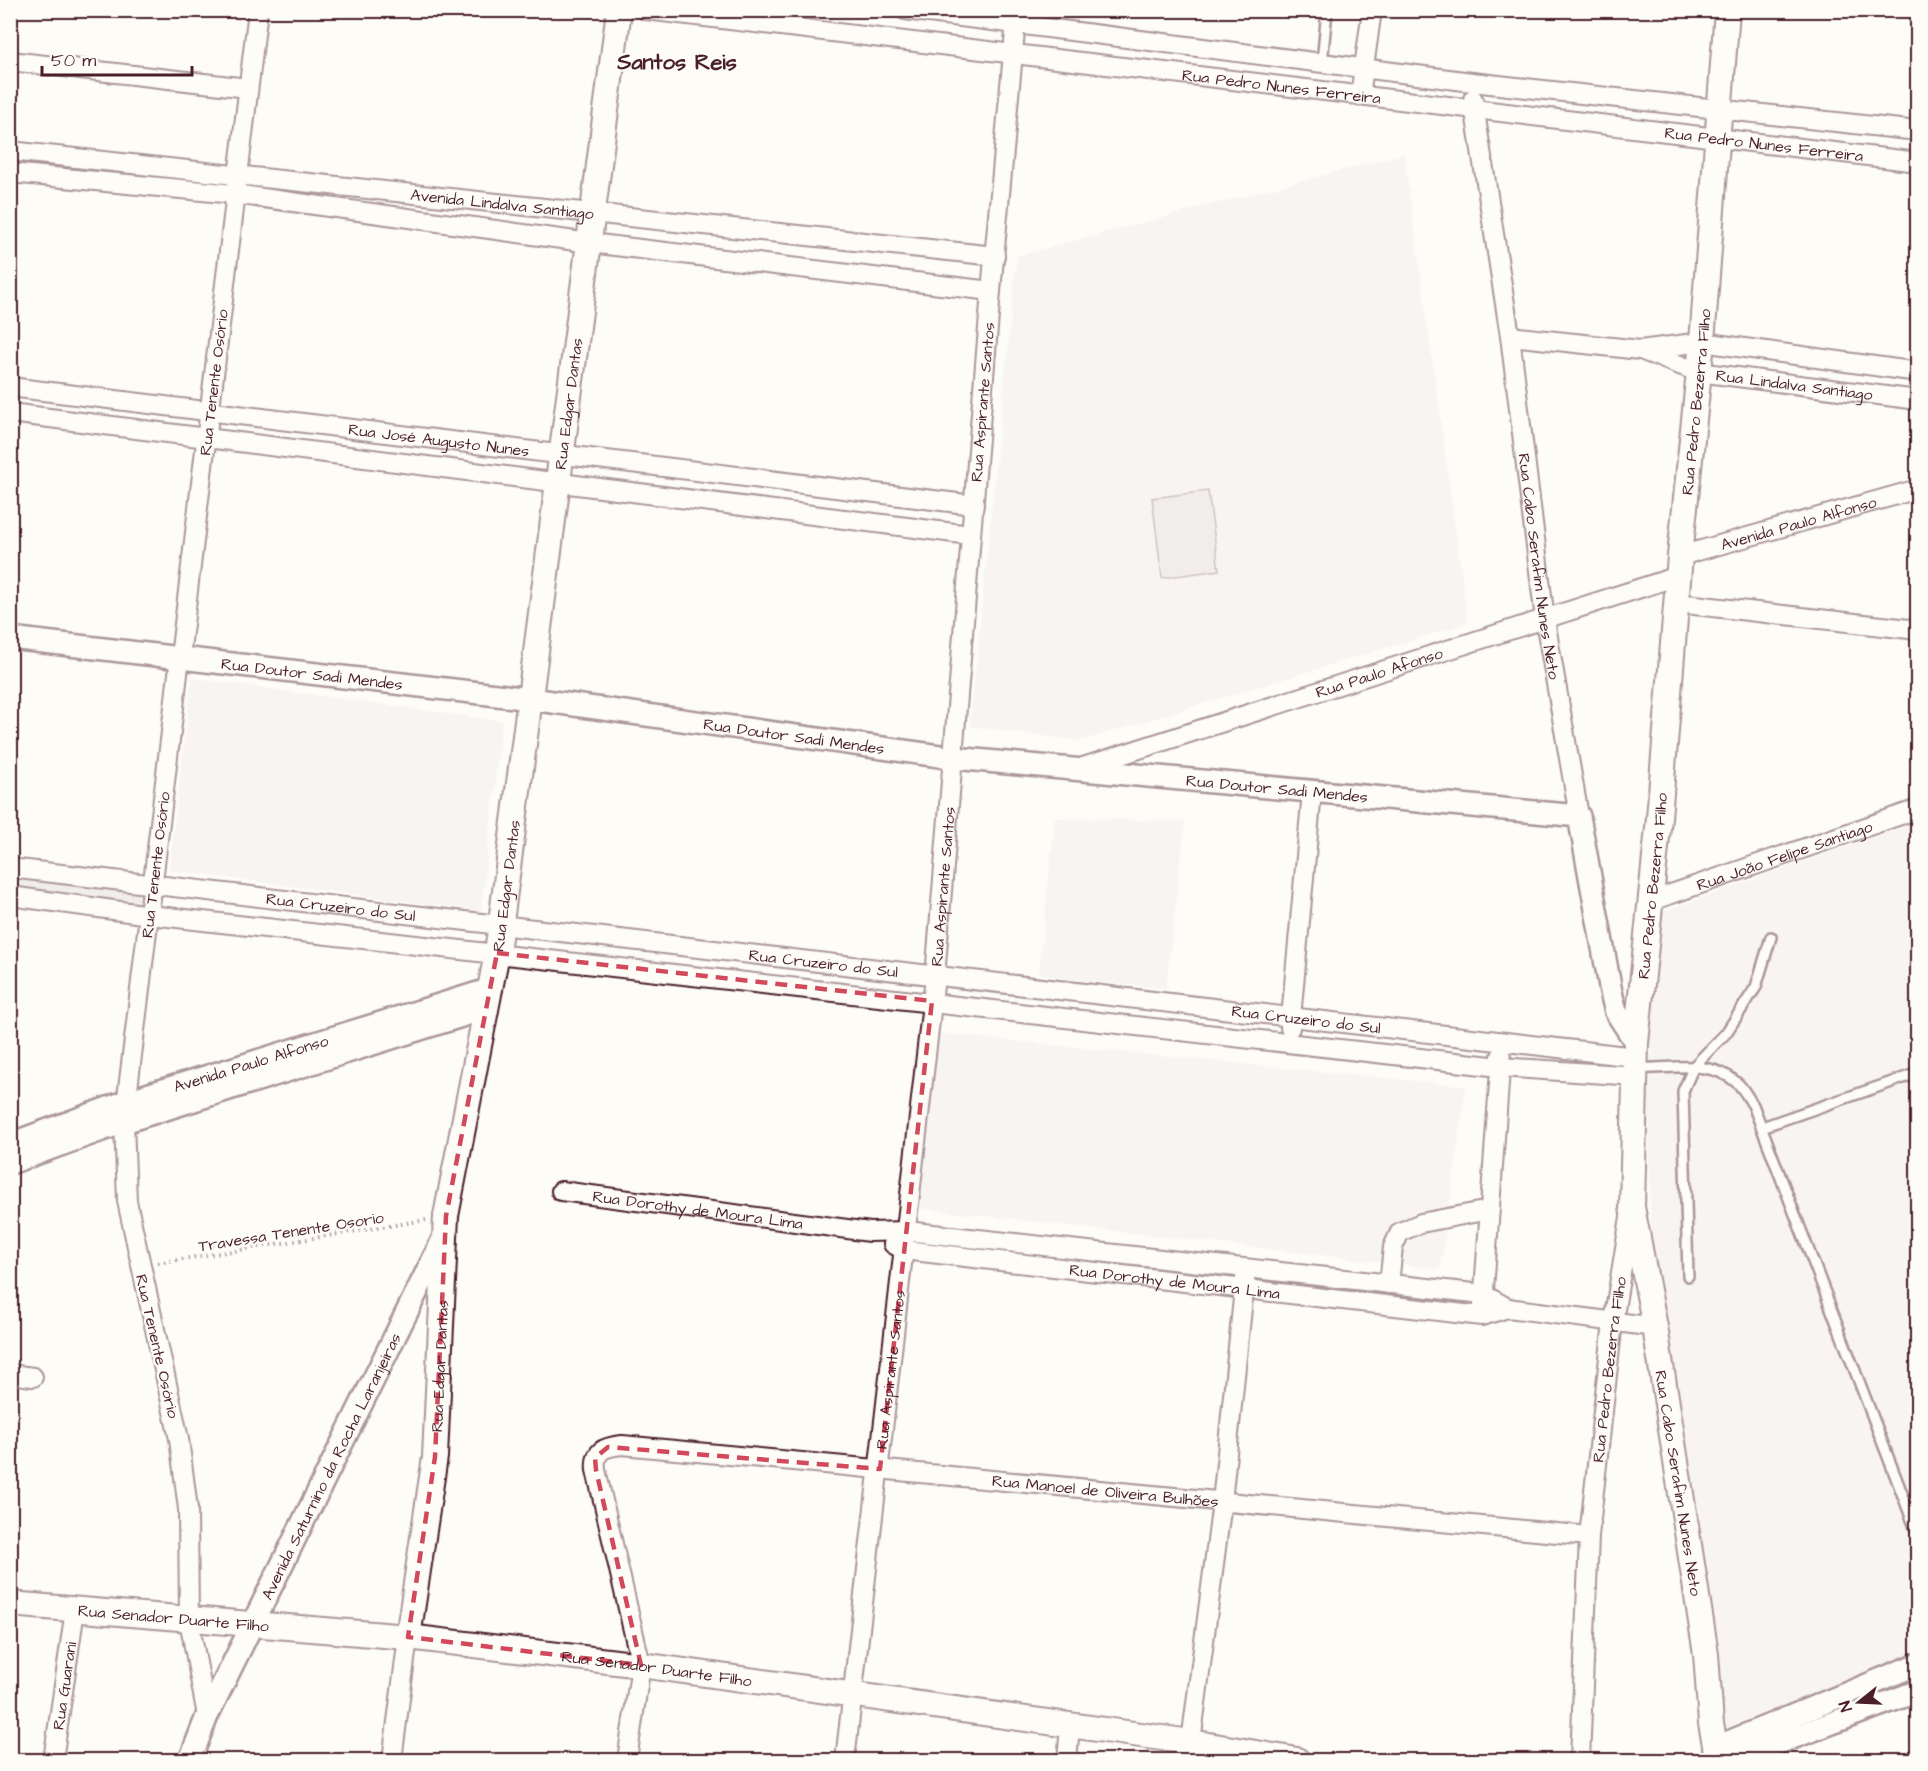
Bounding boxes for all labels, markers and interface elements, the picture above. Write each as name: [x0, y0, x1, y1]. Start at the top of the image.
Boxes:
scale bar: [42, 39, 192, 77]
district label: Santos Reis: [616, 47, 737, 78]
text: 50 m: [51, 48, 96, 73]
street label: Rua Pedro Nunes Ferreira: [1181, 64, 1382, 110]
street label: Rua Pedro Nunes Ferreira: [1663, 122, 1865, 167]
street label: Avenida Lindalva Santiago: [409, 184, 595, 225]
street label: Rua Tenente Osório: [194, 308, 234, 457]
street label: Rua Pedro Bezerra Filho: [1676, 308, 1716, 496]
street label: Rua Aspirante Santos: [965, 321, 1000, 483]
street label: Rua Edgar Dantas: [550, 337, 588, 471]
street label: Rua Lindalva Santiago: [1714, 364, 1874, 406]
street label: Rua José Augusto Nunes: [347, 418, 530, 462]
street label: Rua Cabo Serafim Nunes Neto: [1513, 452, 1565, 681]
street label: Avenida Paulo Alfonso: [1718, 491, 1879, 556]
street label: Rua Paulo Afonso: [1313, 642, 1446, 704]
street label: Rua Doutor Sadi Mendes: [220, 653, 404, 696]
street label: Rua Doutor Sadi Mendes: [702, 713, 886, 760]
street label: Rua Doutor Sadi Mendes: [1185, 770, 1369, 808]
street label: Rua Tenente Osório: [136, 791, 176, 939]
street label: Rua Pedro Bezerra Filho: [1633, 792, 1673, 980]
street label: Rua Aspirante Santos: [926, 806, 961, 967]
street label: Rua João Felipe Santiago: [1694, 816, 1875, 896]
street label: Rua Edgar Dantas: [487, 819, 526, 953]
street label: Rua Cruzeiro do Sul: [265, 888, 416, 927]
street label: Rua Cruzeiro do Sul: [748, 944, 899, 983]
street label: Rua Cruzeiro do Sul: [1230, 1000, 1382, 1039]
street label: Avenida Paulo Alfonso: [171, 1030, 331, 1098]
street label: Rua Dorothy de Moura Lima: [591, 1185, 804, 1235]
street label: Travessa Tenente Osorio: [197, 1206, 385, 1258]
street label: Rua Dorothy de Moura Lima: [1068, 1259, 1281, 1305]
street label: Rua Tenente Osório: [130, 1272, 184, 1420]
street label: Rua Pedro Bezerra Filho: [1587, 1275, 1632, 1464]
street label: Rua Aspirante Santos: [871, 1289, 911, 1450]
street label: Rua Edgar Dantas: [426, 1299, 454, 1433]
street label: Avenida Saturnino da Rocha Laranjeiras: [256, 1329, 407, 1604]
street label: Rua Cabo Serafim Nunes Neto: [1649, 1369, 1707, 1597]
street label: Rua Manoel de Oliveira Bulhões: [991, 1470, 1219, 1513]
street label: Rua Senador Duarte Filho: [77, 1600, 270, 1637]
street label: Rua Guarani: [48, 1640, 82, 1731]
street label: Rua Senador Duarte Filho: [560, 1646, 753, 1692]
north arrow: [1829, 1672, 1889, 1732]
text: N: [1834, 1698, 1858, 1714]

